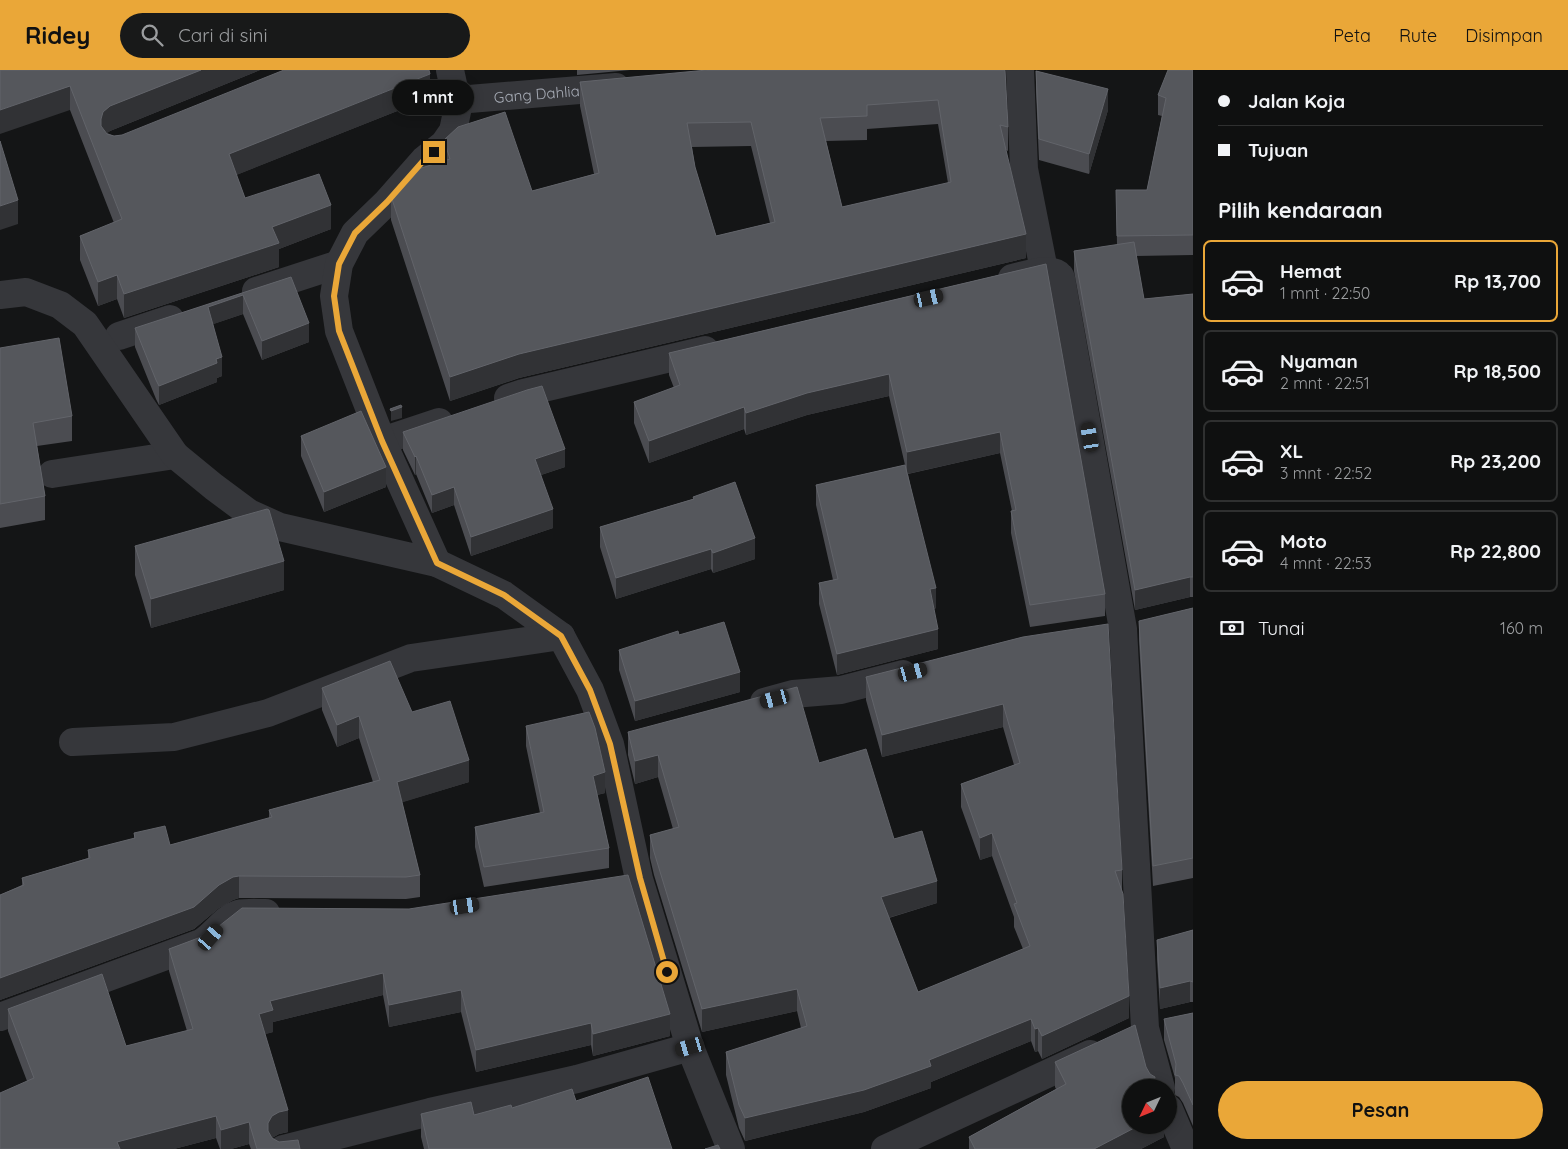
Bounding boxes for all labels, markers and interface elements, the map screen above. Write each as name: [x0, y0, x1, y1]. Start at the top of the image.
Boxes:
search box: [120, 13, 470, 58]
text: Ridey: [25, 20, 90, 50]
icon: search: [138, 21, 166, 49]
text: Cari di sini: [178, 23, 268, 47]
text: Peta: [1333, 24, 1371, 47]
text: Rute: [1399, 24, 1437, 47]
text: Disimpan: [1465, 24, 1543, 47]
callout: 1 mnt: [393, 79, 475, 114]
street label: Gang Dahlia: [493, 81, 580, 106]
text: 1 mnt: [412, 87, 454, 107]
text: Jalan Koja: [1248, 89, 1345, 113]
text: Tujuan: [1248, 138, 1308, 162]
route end: [423, 141, 445, 163]
text: Pilih kendaraan: [1218, 196, 1383, 224]
icon: car: [1220, 259, 1265, 304]
text: Hemat: [1280, 259, 1342, 283]
text: Rp 13,700: [1454, 269, 1541, 293]
text: 1 mnt · 22:50: [1280, 283, 1370, 303]
car: [912, 287, 945, 309]
icon: car: [1220, 349, 1265, 394]
text: Nyaman: [1280, 349, 1358, 373]
text: Rp 18,500: [1453, 359, 1541, 383]
text: 2 mnt · 22:51: [1280, 373, 1370, 393]
car: [1080, 421, 1099, 453]
icon: car: [1220, 439, 1265, 484]
text: XL: [1280, 439, 1303, 463]
text: Rp 23,200: [1450, 449, 1541, 473]
text: 3 mnt · 22:52: [1280, 463, 1372, 483]
icon: car: [1220, 529, 1265, 574]
text: Moto: [1280, 529, 1327, 553]
text: Rp 22,800: [1450, 539, 1541, 563]
text: 4 mnt · 22:53: [1280, 553, 1372, 573]
icon: cash: [1218, 614, 1246, 642]
text: Tunai: [1258, 616, 1305, 640]
text: 160 m: [1500, 618, 1543, 638]
car: [896, 661, 929, 683]
car: [758, 688, 791, 710]
car: [449, 896, 480, 916]
car: [195, 921, 226, 953]
route start: [656, 961, 678, 983]
car: [673, 1036, 706, 1058]
north arrow: [1122, 1079, 1178, 1134]
map controls: [1122, 1079, 1177, 1134]
button: Pesan: [1218, 1081, 1543, 1139]

